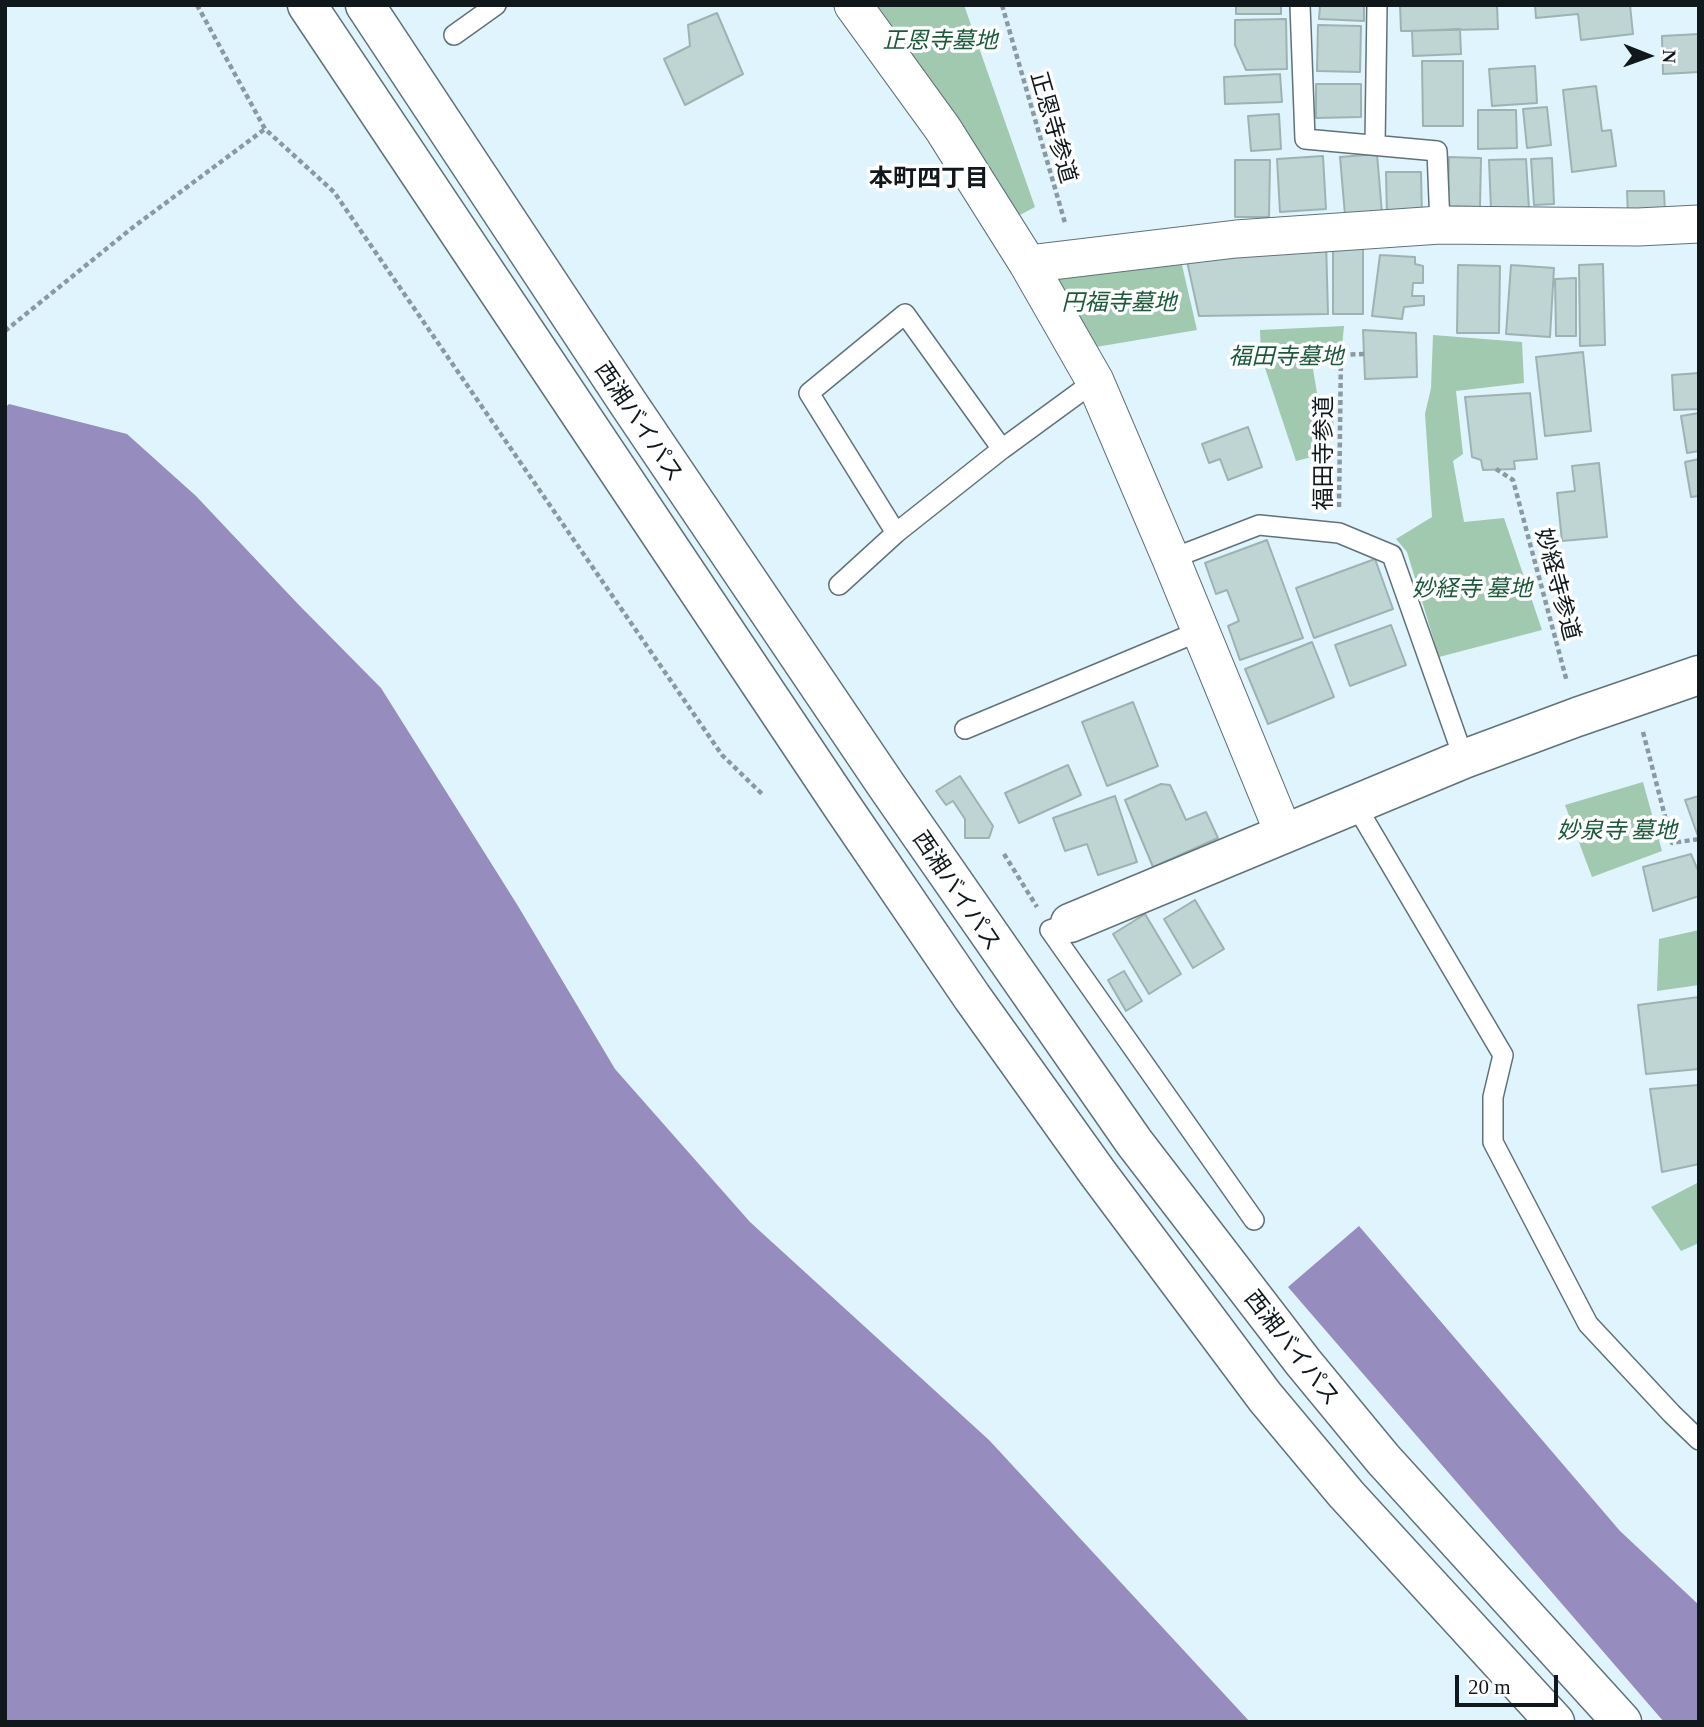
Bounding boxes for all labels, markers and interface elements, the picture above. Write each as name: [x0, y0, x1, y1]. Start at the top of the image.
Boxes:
north arrow: [1613, 21, 1683, 91]
park label: 正恩寺墓地: [883, 25, 997, 53]
text: N: [1659, 49, 1680, 63]
street label: 正恩寺参道: [1026, 68, 1084, 186]
district label: 本町四丁目: [869, 163, 989, 191]
park label: 円福寺墓地: [1062, 287, 1176, 315]
park label: 福田寺墓地: [1229, 341, 1343, 369]
street label: 西湘バイパス: [590, 356, 690, 486]
street label: 福田寺参道: [1308, 396, 1336, 510]
street label: 妙経寺参道: [1531, 525, 1587, 643]
park label: 妙経寺 墓地: [1412, 573, 1532, 601]
park label: 妙泉寺 墓地: [1557, 815, 1677, 843]
street label: 西湘バイパス: [908, 825, 1008, 955]
street label: 西湘バイパス: [1240, 1284, 1346, 1410]
scale bar: [1459, 1660, 1562, 1704]
text: 20 m: [1468, 1675, 1511, 1699]

